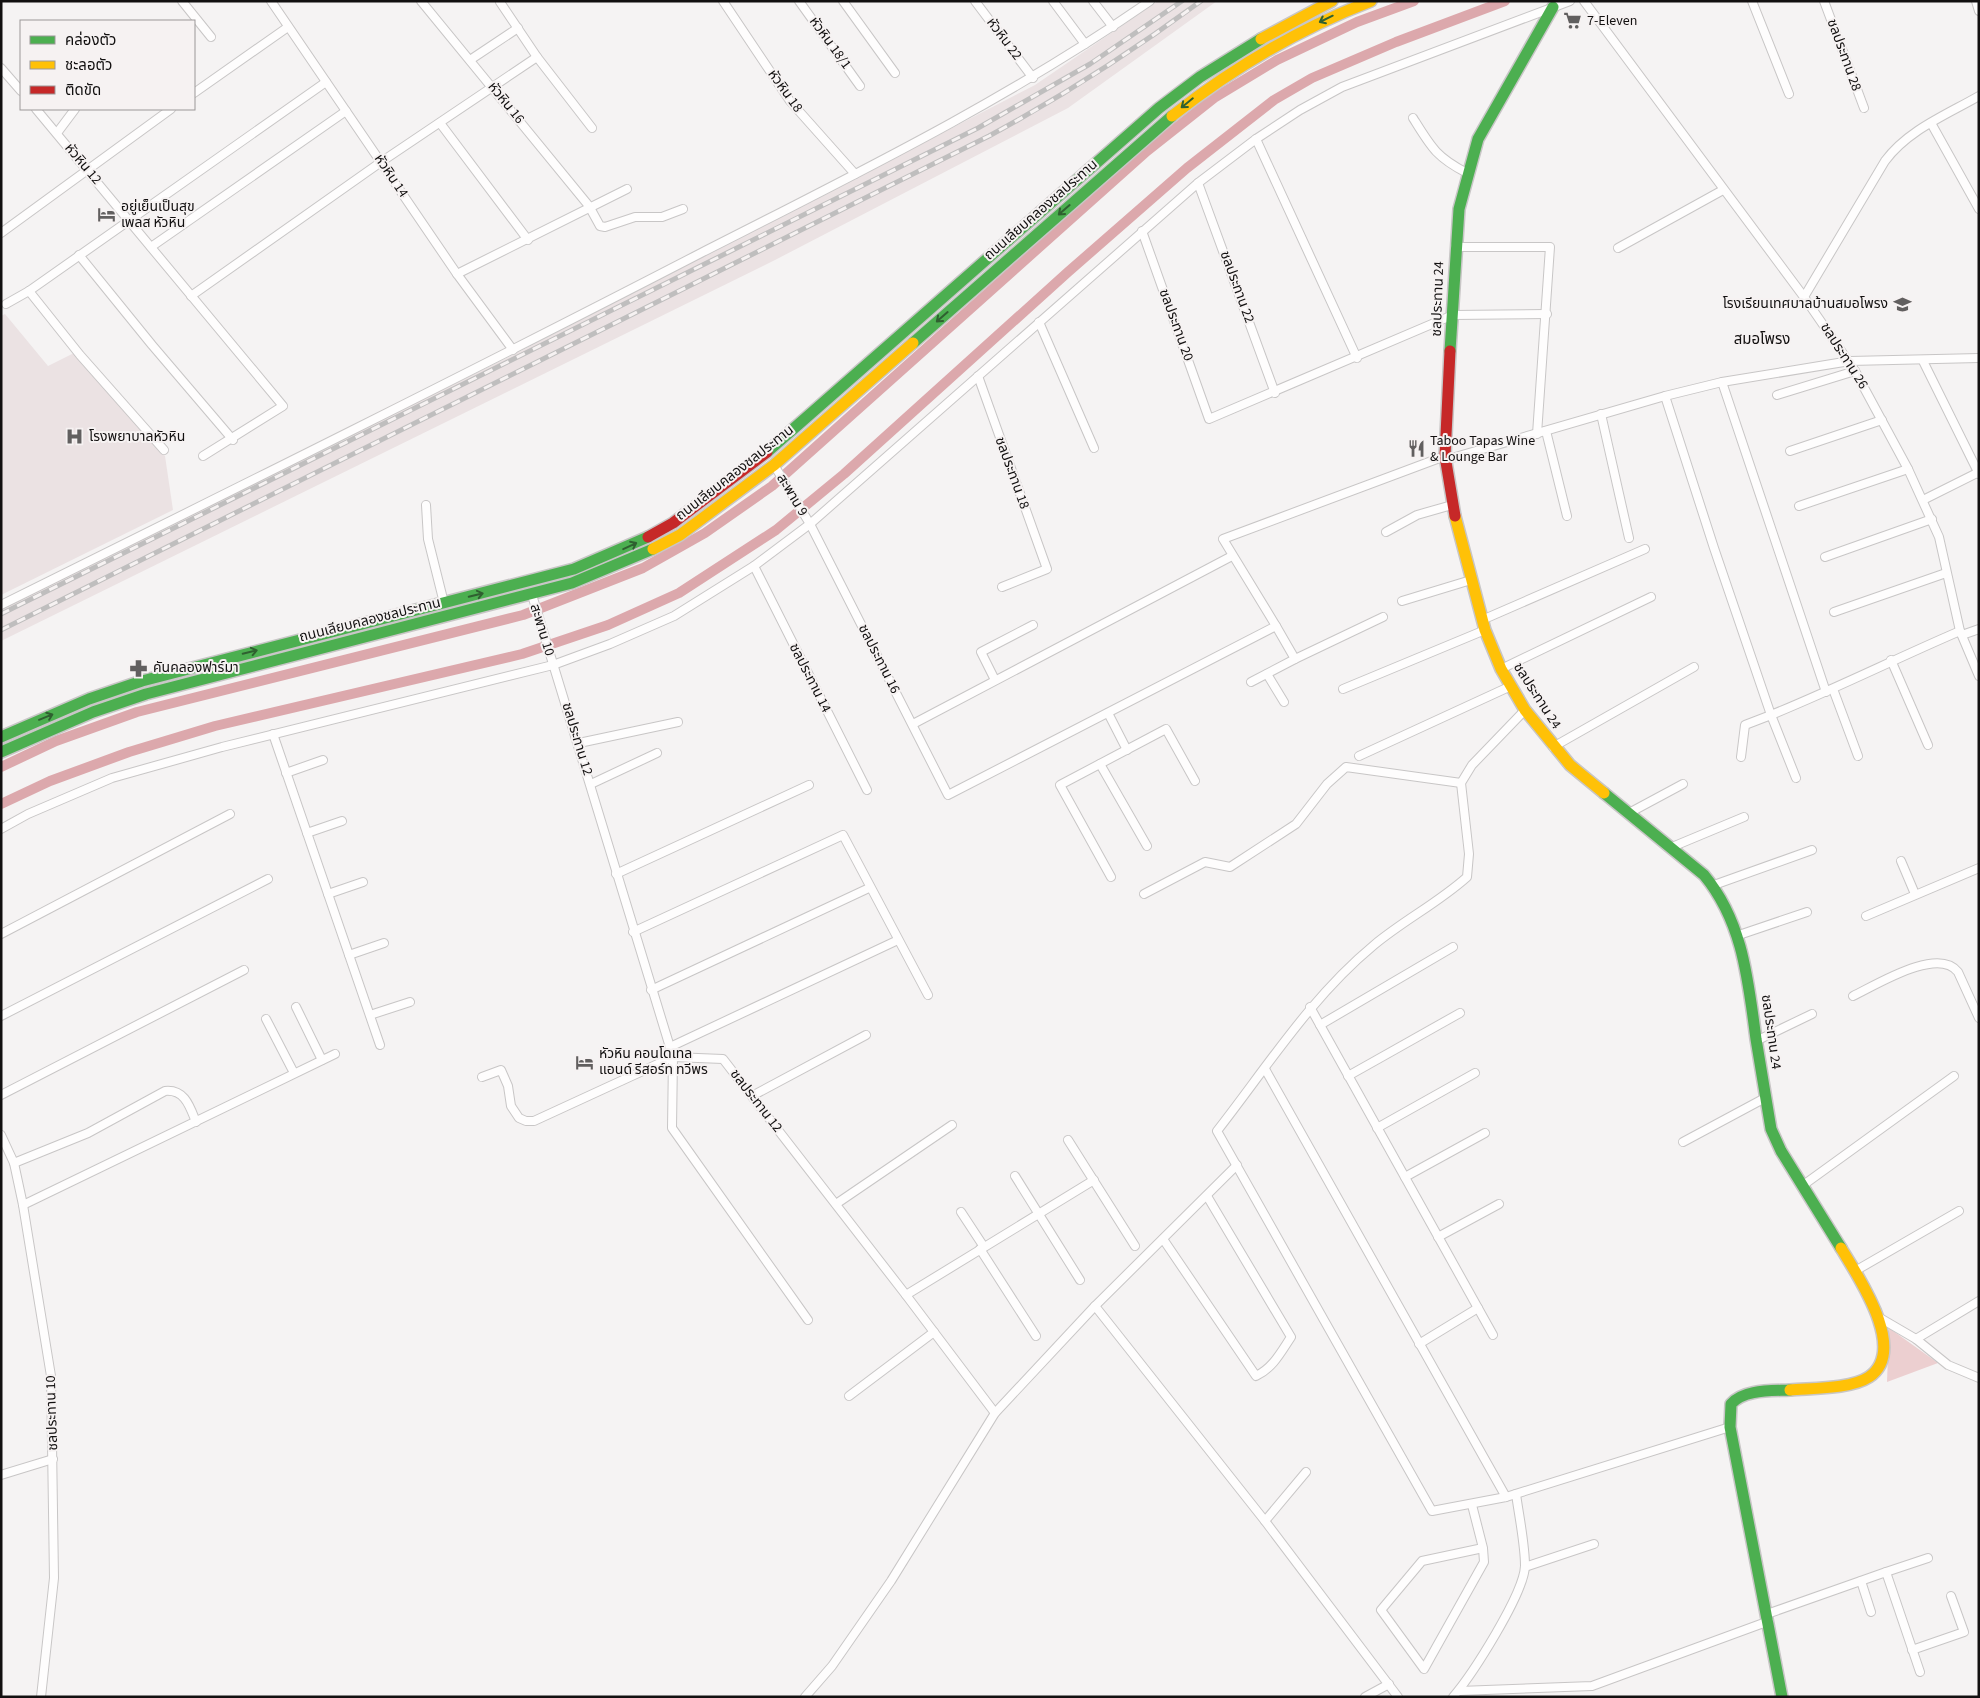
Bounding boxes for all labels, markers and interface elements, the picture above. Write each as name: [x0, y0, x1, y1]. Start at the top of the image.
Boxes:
supermarket icon: 7-Eleven: [1563, 11, 1583, 31]
place label: 7-Eleven: [1587, 11, 1637, 31]
street label: หัวหิน 18/1: [804, 13, 856, 73]
street label: หัวหิน 22: [981, 14, 1027, 64]
one-way arrow: [1318, 15, 1333, 25]
street label: ชลประทาน 28: [1822, 16, 1866, 94]
legend: [20, 20, 195, 110]
text: คล่องตัว: [65, 30, 116, 51]
text: ชะลอตัว: [65, 55, 112, 76]
street label: หัวหิน 18: [763, 65, 807, 117]
street label: หัวหิน 16: [483, 78, 529, 128]
text: ติดขัด: [65, 80, 101, 101]
one-way arrow: [1181, 98, 1194, 109]
street label: หัวหิน 12: [60, 139, 106, 189]
street label: หัวหิน 14: [369, 150, 413, 202]
street label: ถนนเลียบคลองชลประทาน: [980, 155, 1102, 265]
place label: อยู่เย็นเป็นสุข เพลส หัวหิน: [121, 197, 195, 233]
one-way arrow: [1058, 204, 1071, 215]
hotel icon: อยู่เย็นเป็นสุข เพลส หัวหิน: [97, 205, 117, 225]
street label: ชลประทาน 22: [1215, 248, 1259, 326]
street label: ชลประทาน 24: [1427, 261, 1449, 337]
street label: ชลประทาน 20: [1154, 286, 1198, 364]
place label: โรงเรียนเทศบาลบ้านสมอโพรง: [1723, 294, 1888, 314]
school or university icon: โรงเรียนเทศบาลบ้านสมอโพรง: [1892, 294, 1912, 314]
one-way arrow: [936, 311, 949, 323]
street label: ชลประทาน 26: [1815, 319, 1873, 393]
district label: สมอโพรง: [1734, 329, 1790, 350]
street label: ถนนเลียบคลองชลประทาน: [672, 420, 798, 526]
hospital icon: โรงพยาบาลหัวหิน: [65, 427, 85, 447]
place label: โรงพยาบาลหัวหิน: [89, 427, 185, 447]
place label: Taboo Tapas Wine & Lounge Bar: [1430, 431, 1535, 467]
street label: ชลประทาน 18: [990, 434, 1034, 512]
restaurant icon: Taboo Tapas Wine & Lounge Bar: [1406, 439, 1426, 459]
street label: สะพาน 9: [771, 470, 813, 520]
one-way arrow: [622, 540, 637, 550]
one-way arrow: [467, 590, 483, 599]
street label: ถนนเลียบคลองชลประทาน: [297, 593, 443, 647]
street label: สะพาน 10: [525, 602, 559, 659]
street label: ชลประทาน 16: [853, 621, 905, 697]
street label: ชลประทาน 14: [784, 640, 836, 716]
one-way arrow: [242, 647, 258, 656]
pharmacy icon: คันคลองฟาร์มา: [129, 658, 149, 678]
place label: คันคลองฟาร์มา: [153, 658, 239, 678]
street label: ชลประทาน 24: [1508, 659, 1566, 733]
street label: ชลประทาน 12: [556, 700, 598, 778]
one-way arrow: [38, 712, 53, 721]
street label: ชลประทาน 24: [1756, 993, 1786, 1071]
place label: หัวหิน คอนโดเทล แอนด์ รีสอร์ท ทวีพร: [599, 1044, 708, 1080]
hotel icon: หัวหิน คอนโดเทล แอนด์ รีสอร์ท ทวีพร: [575, 1052, 595, 1072]
street label: ชลประทาน 12: [725, 1065, 787, 1137]
street label: ชลประทาน 10: [41, 1375, 63, 1451]

